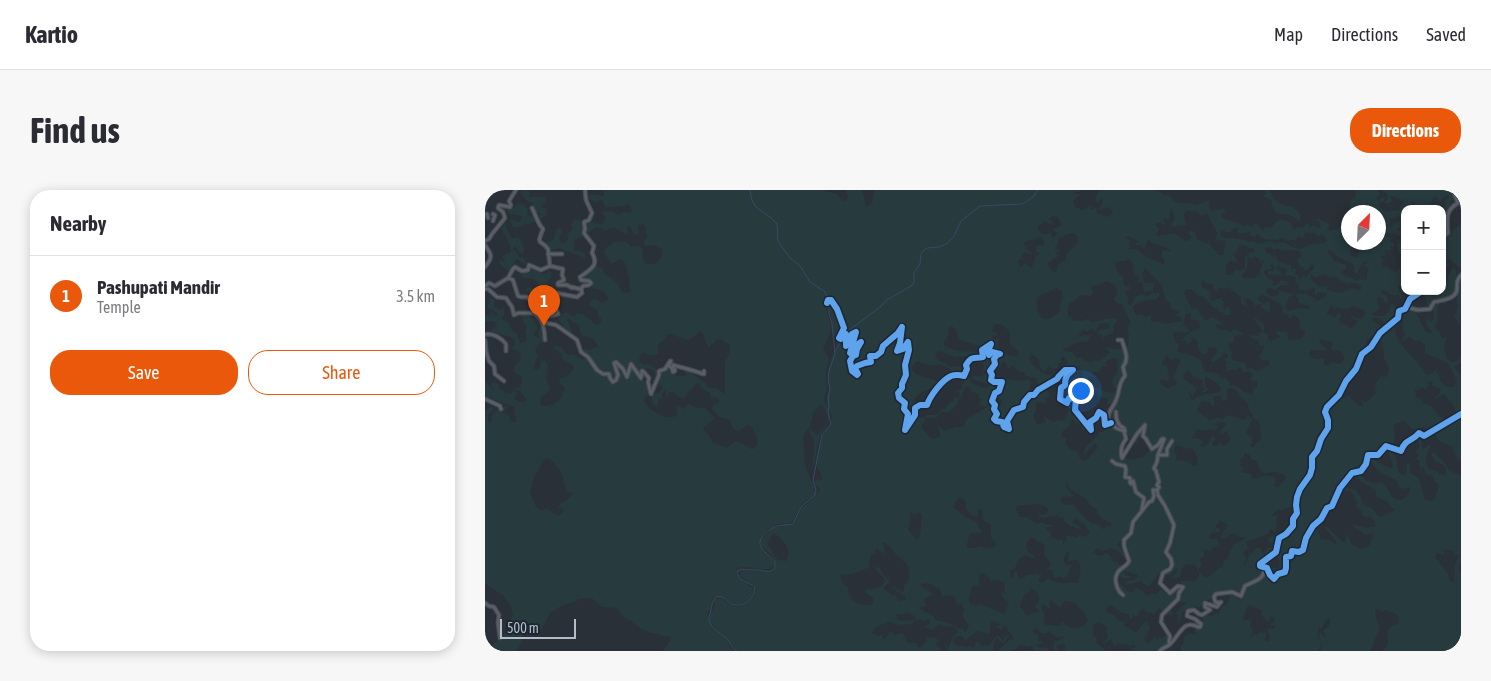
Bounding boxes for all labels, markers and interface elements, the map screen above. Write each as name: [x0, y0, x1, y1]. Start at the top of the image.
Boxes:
text: Kartio: [25, 21, 78, 48]
text: Map: [1274, 24, 1303, 45]
text: Directions: [1331, 24, 1398, 45]
text: Saved: [1426, 24, 1466, 45]
button: Directions: [1350, 108, 1461, 153]
text: Find us: [30, 110, 120, 150]
north arrow: [1341, 205, 1386, 250]
map controls: [1401, 205, 1446, 295]
button: +: [1401, 205, 1446, 250]
text: Nearby: [50, 211, 106, 235]
button: −: [1401, 250, 1446, 295]
text: Pashupati Mandir: [97, 276, 220, 298]
pin: 1: [528, 285, 560, 326]
text: 1: [62, 287, 70, 305]
text: 3.5 km: [396, 287, 435, 305]
text: Temple: [97, 298, 141, 316]
button: Save: [50, 350, 238, 395]
button: Share: [248, 350, 435, 395]
your location: [1068, 378, 1094, 404]
scale bar: [500, 616, 576, 639]
text: 500 m: [507, 620, 539, 636]

